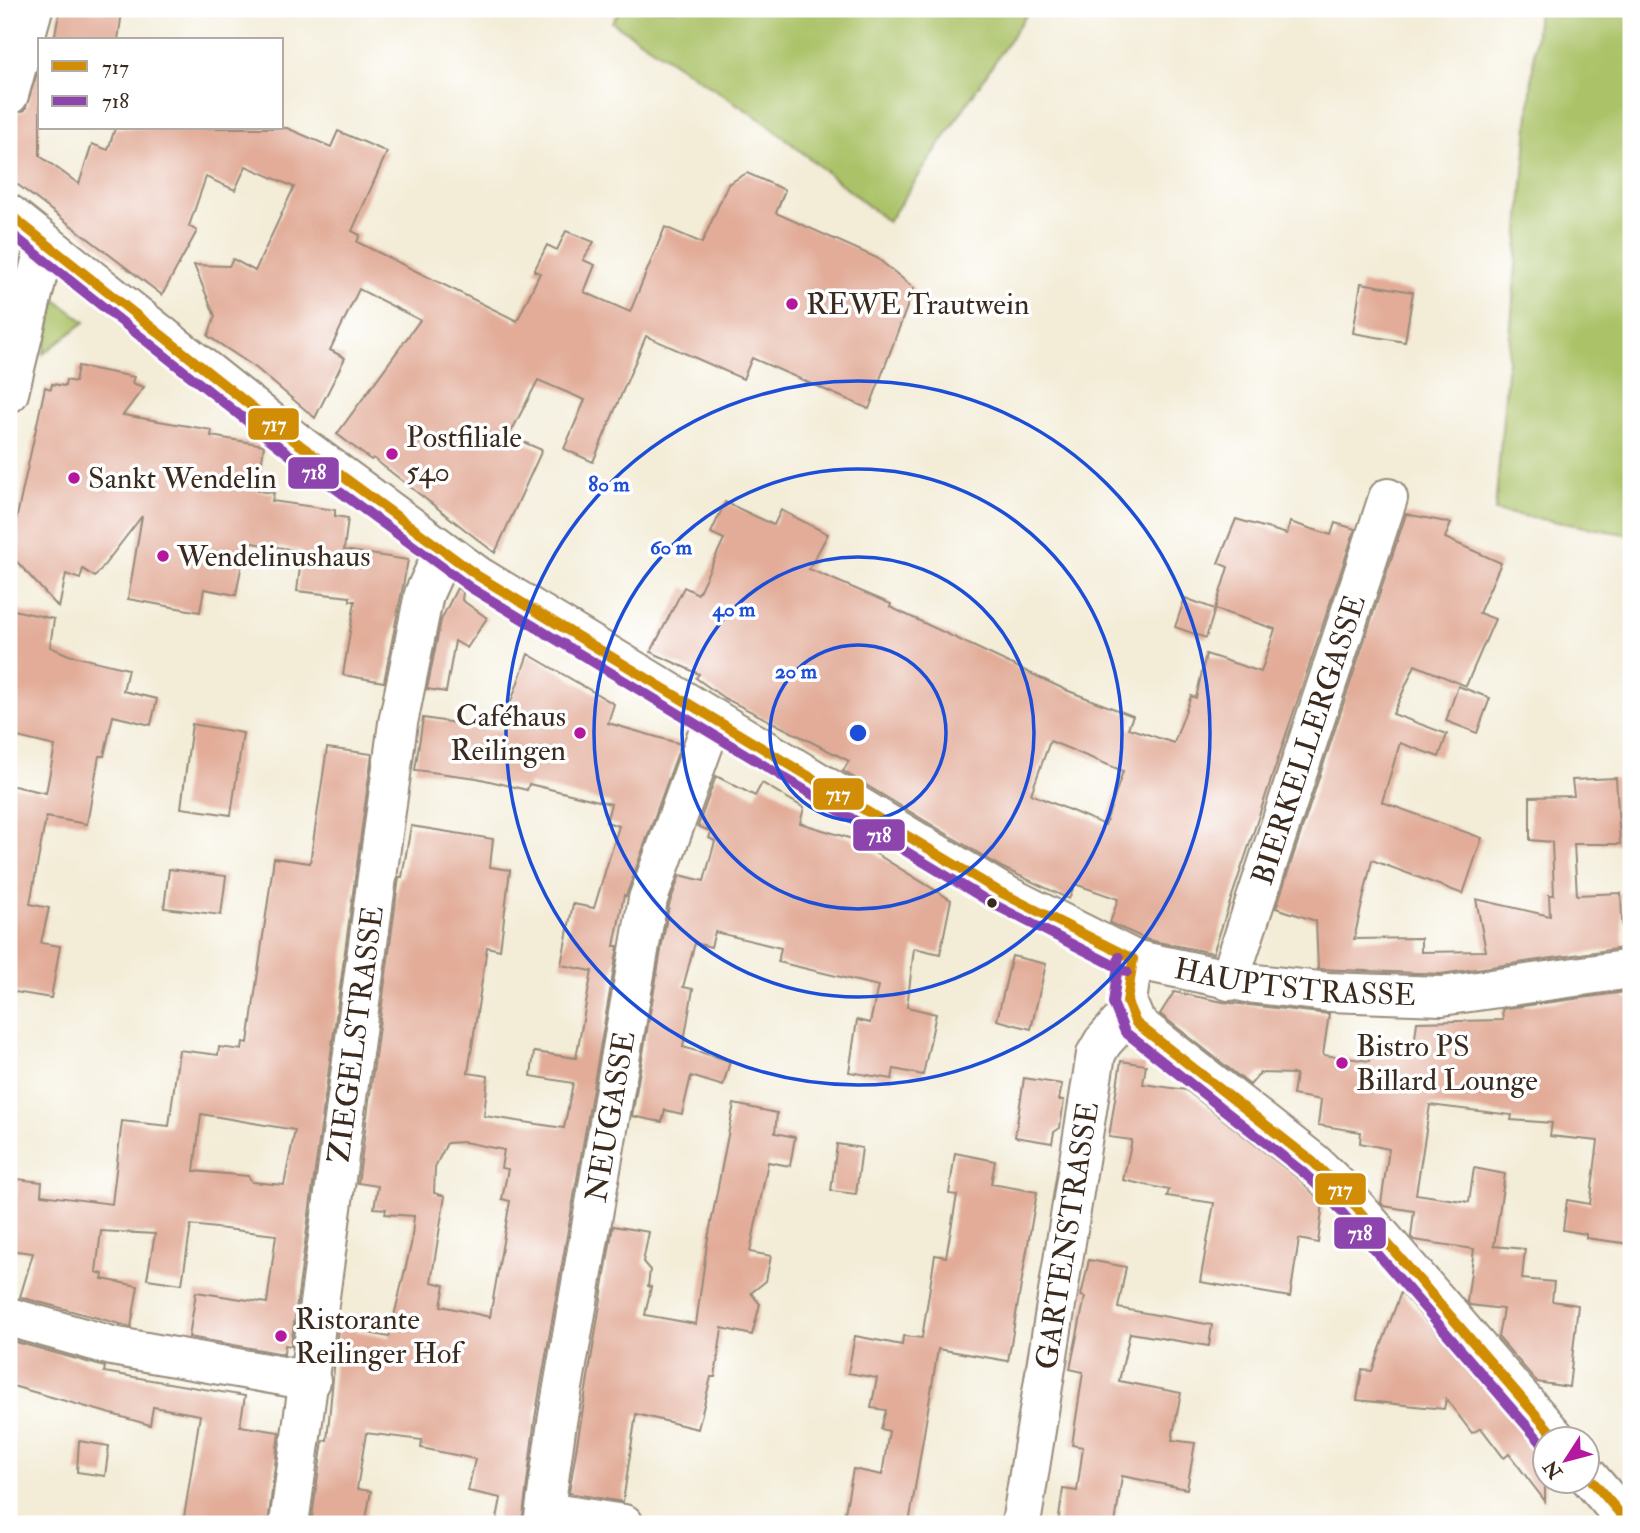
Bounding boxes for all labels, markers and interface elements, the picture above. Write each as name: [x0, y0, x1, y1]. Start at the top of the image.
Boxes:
legend: [38, 38, 284, 130]
text: 717: [102, 54, 129, 81]
text: 718: [102, 88, 129, 115]
place label: REWE Trautwein: [806, 286, 1029, 323]
marker: REWE Trautwein: [784, 296, 800, 312]
line badge: 717: [247, 407, 300, 441]
text: 717: [262, 413, 286, 437]
place label: Postfiliale 540: [406, 419, 522, 490]
marker: Postfiliale 540: [384, 446, 400, 462]
line badge: 718: [287, 456, 340, 490]
place label: Sankt Wendelin: [88, 460, 277, 497]
text: 718: [302, 461, 326, 485]
marker: Sankt Wendelin: [66, 470, 82, 486]
text: 80 m: [588, 471, 630, 498]
text: 60 m: [650, 534, 693, 561]
place label: Wendelinushaus: [176, 538, 371, 575]
marker: Wendelinushaus: [155, 548, 171, 564]
street label: BIERKELLERGASSE: [1244, 590, 1374, 889]
text: 40 m: [712, 596, 756, 623]
text: 20 m: [775, 658, 818, 685]
place label: Caféhaus Reilingen: [450, 698, 566, 769]
centre of rings: [846, 721, 870, 745]
marker: Caféhaus Reilingen: [572, 725, 588, 741]
line badge: 717: [812, 777, 865, 811]
text: 717: [826, 783, 850, 807]
line badge: 718: [852, 818, 906, 852]
text: 718: [867, 824, 891, 848]
unlabelled marker: [985, 896, 999, 910]
street label: ZIEGELSTRASSE: [320, 904, 392, 1166]
street label: HAUPTSTRASSE: [1171, 950, 1416, 1014]
street label: NEUGASSE: [578, 1028, 644, 1205]
place label: Bistro PS Billard Lounge: [1356, 1028, 1538, 1099]
marker: Bistro PS Billard Lounge: [1334, 1055, 1350, 1071]
street label: GARTENSTRASSE: [1028, 1099, 1107, 1372]
line badge: 717: [1314, 1172, 1367, 1206]
text: 717: [1328, 1178, 1352, 1202]
line badge: 718: [1333, 1216, 1387, 1250]
text: 718: [1348, 1222, 1372, 1246]
place label: Ristorante Reilinger Hof: [295, 1301, 465, 1372]
marker: Ristorante Reilinger Hof: [273, 1328, 289, 1344]
north arrow: [1532, 1424, 1602, 1494]
text: N: [1538, 1455, 1568, 1484]

